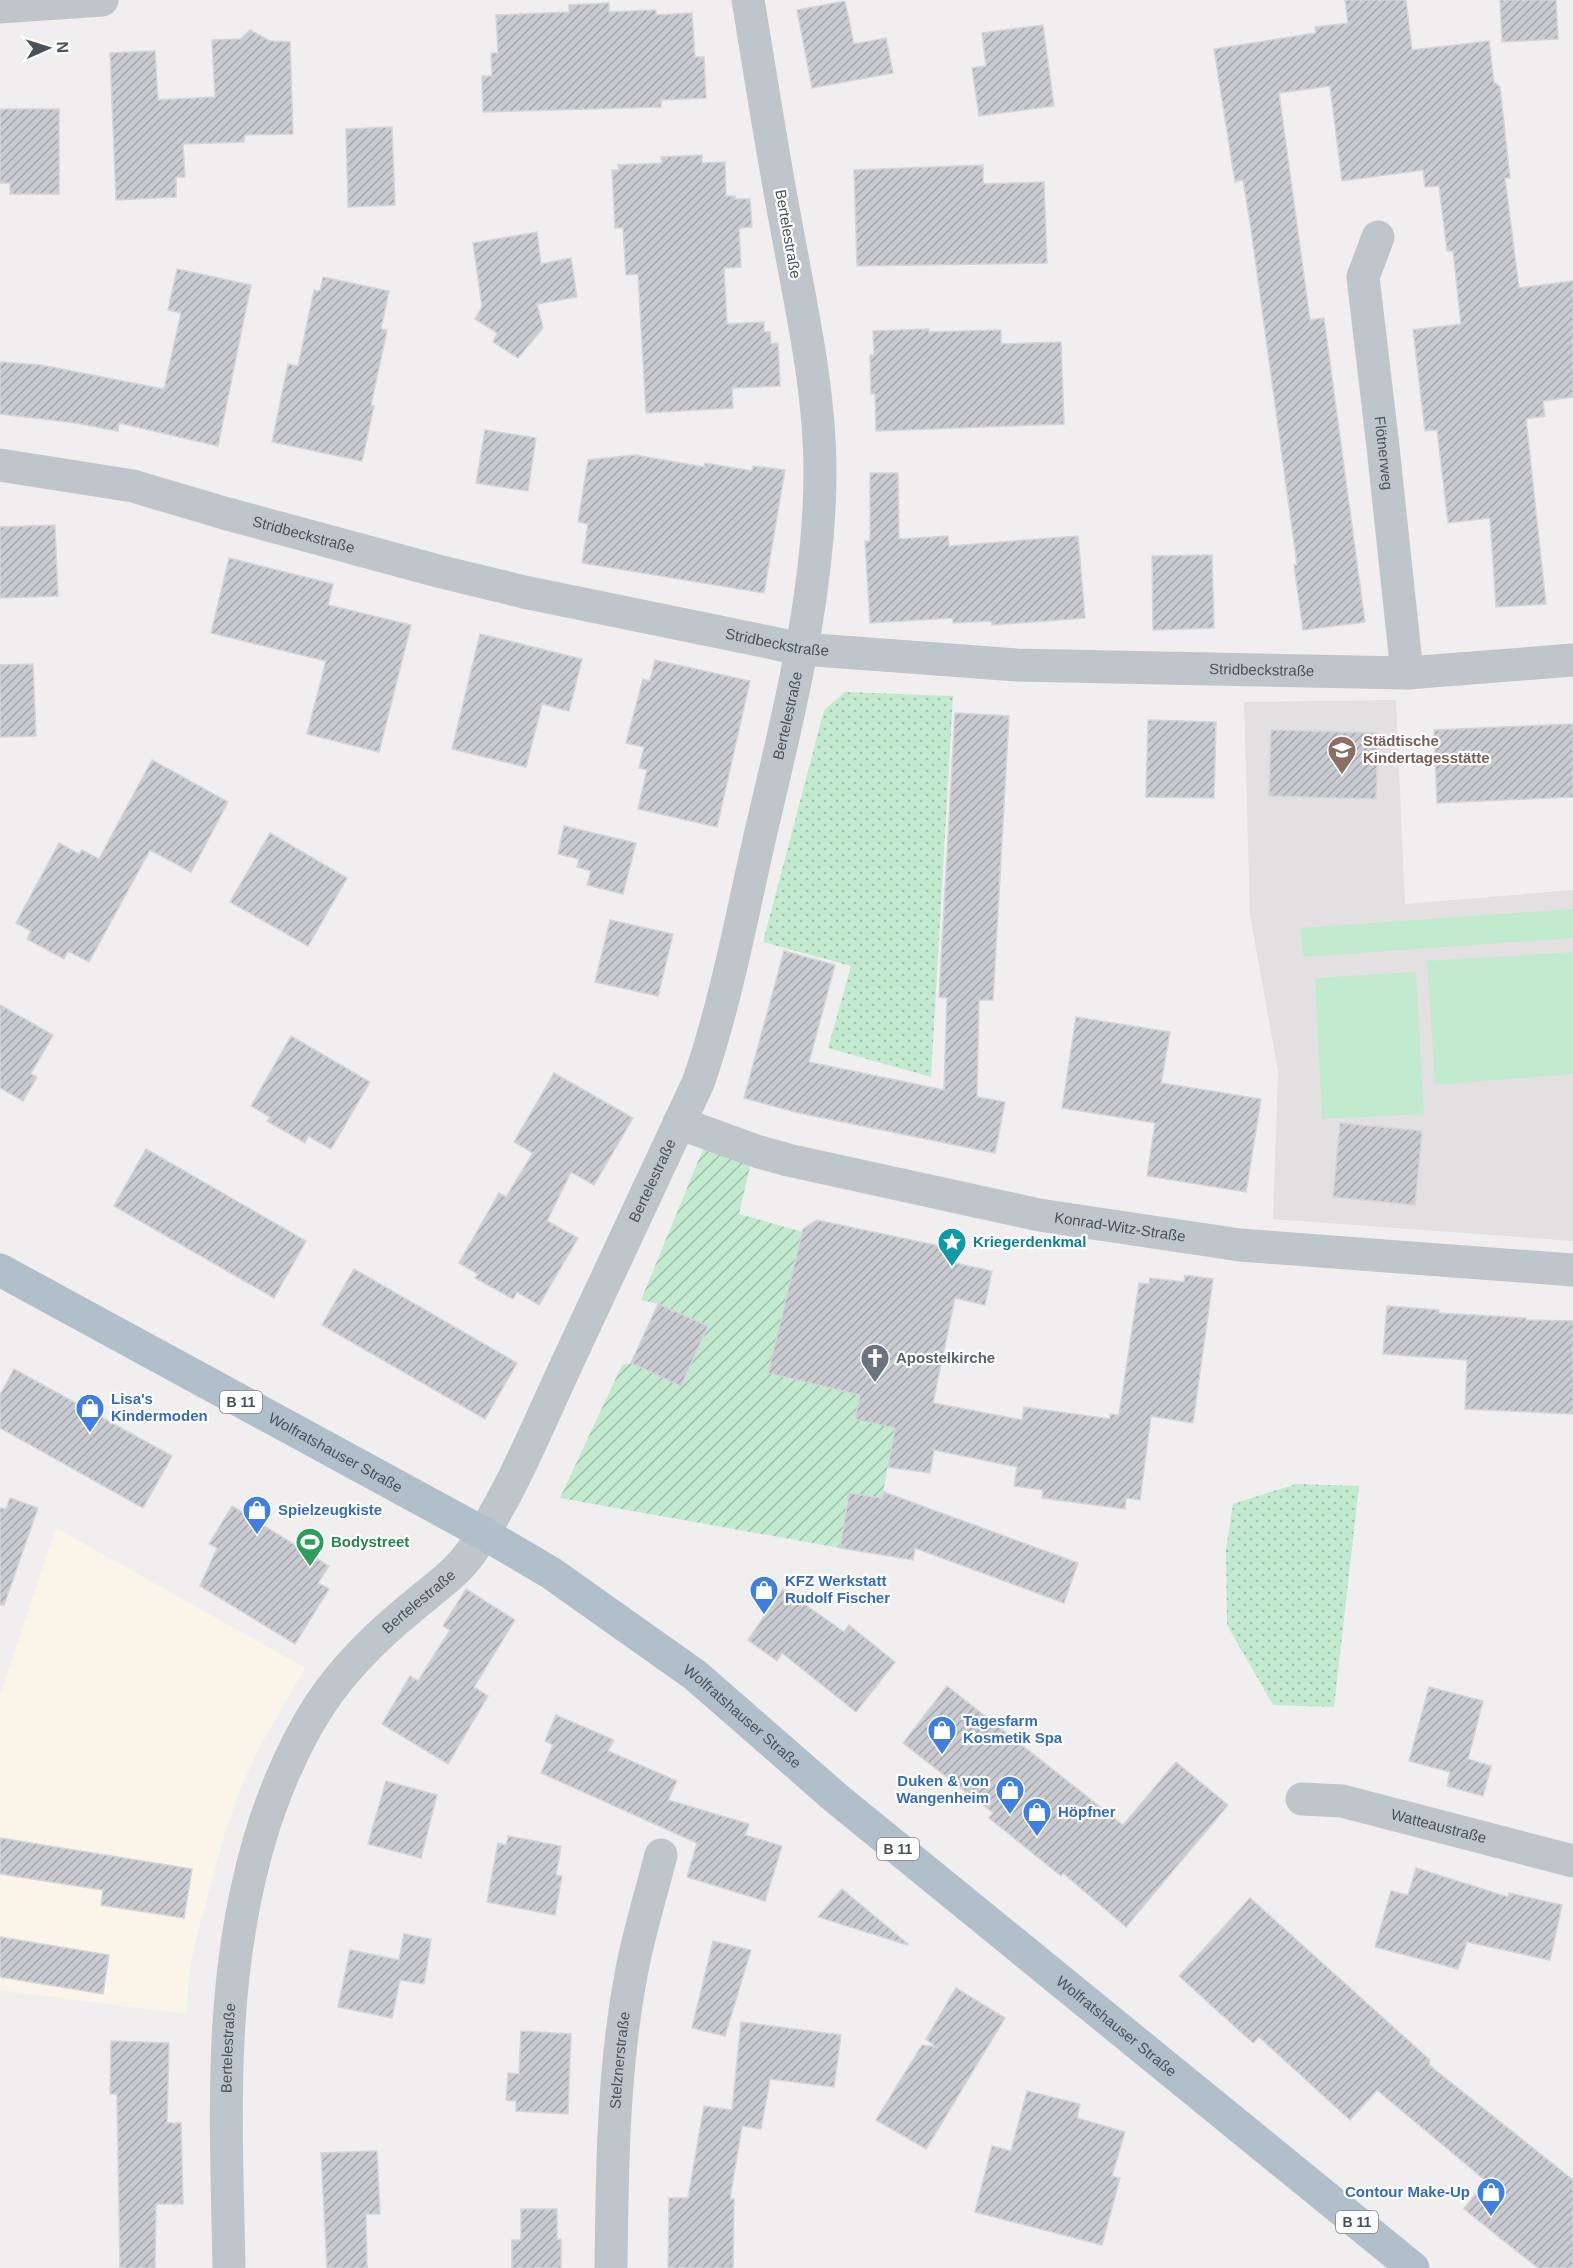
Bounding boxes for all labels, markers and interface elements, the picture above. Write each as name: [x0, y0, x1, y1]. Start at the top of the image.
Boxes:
north arrow: [18, 18, 78, 78]
text: N: [54, 41, 71, 53]
street label: Bertelestraße: [772, 188, 805, 280]
street label: Flötnerweg: [1371, 415, 1397, 491]
street label: Stridbeckstraße: [251, 512, 357, 556]
street label: Stridbeckstraße: [724, 624, 830, 659]
street label: Stridbeckstraße: [1209, 660, 1314, 679]
street label: Bertelestraße: [769, 670, 805, 762]
place label: Städtische Kindertagesstätte: [1363, 732, 1490, 766]
school or university icon: Städtische Kindertagesstätte: [1326, 734, 1358, 776]
street label: Bertelestraße: [625, 1136, 679, 1225]
street label: Konrad-Witz-Straße: [1053, 1208, 1187, 1245]
place icon: Kriegerdenkmal: [936, 1226, 968, 1268]
place label: Kriegerdenkmal: [973, 1233, 1086, 1250]
church icon: Apostelkirche: [859, 1342, 891, 1384]
place label: Apostelkirche: [896, 1349, 995, 1366]
place label: Lisa's Kindermoden: [111, 1390, 208, 1424]
road number: B 11: [220, 1391, 262, 1413]
shop icon: Lisa's Kindermoden: [74, 1392, 106, 1434]
street label: Wolfratshauser Straße: [266, 1409, 406, 1496]
shop icon: Spielzeugkiste: [241, 1494, 273, 1536]
place label: Spielzeugkiste: [278, 1501, 382, 1518]
sports icon: Bodystreet: [294, 1526, 326, 1568]
place label: Bodystreet: [331, 1533, 409, 1550]
street label: Bertelestraße: [378, 1566, 459, 1637]
place label: KFZ Werkstatt Rudolf Fischer: [785, 1572, 890, 1606]
shop icon: KFZ Werkstatt Rudolf Fischer: [748, 1574, 780, 1616]
street label: Wolfratshauser Straße: [680, 1661, 805, 1771]
place label: Tagesfarm Kosmetik Spa: [963, 1712, 1063, 1746]
shop icon: Tagesfarm Kosmetik Spa: [926, 1714, 958, 1756]
place label: Duken & von Wangenheim: [896, 1772, 989, 1806]
shop icon: Duken & von Wangenheim: [994, 1774, 1026, 1816]
shop icon: Höpfner: [1021, 1796, 1053, 1838]
place label: Höpfner: [1058, 1803, 1116, 1820]
street label: Watteaustraße: [1389, 1805, 1488, 1846]
road number: B 11: [877, 1838, 919, 1860]
street label: Wolfratshauser Straße: [1053, 1972, 1180, 2080]
street label: Bertelestraße: [217, 2002, 238, 2093]
street label: Stelznerstraße: [606, 2011, 633, 2109]
shop icon: Contour Make-Up: [1475, 2176, 1507, 2218]
place label: Contour Make-Up: [1345, 2183, 1470, 2200]
road number: B 11: [1336, 2211, 1378, 2233]

